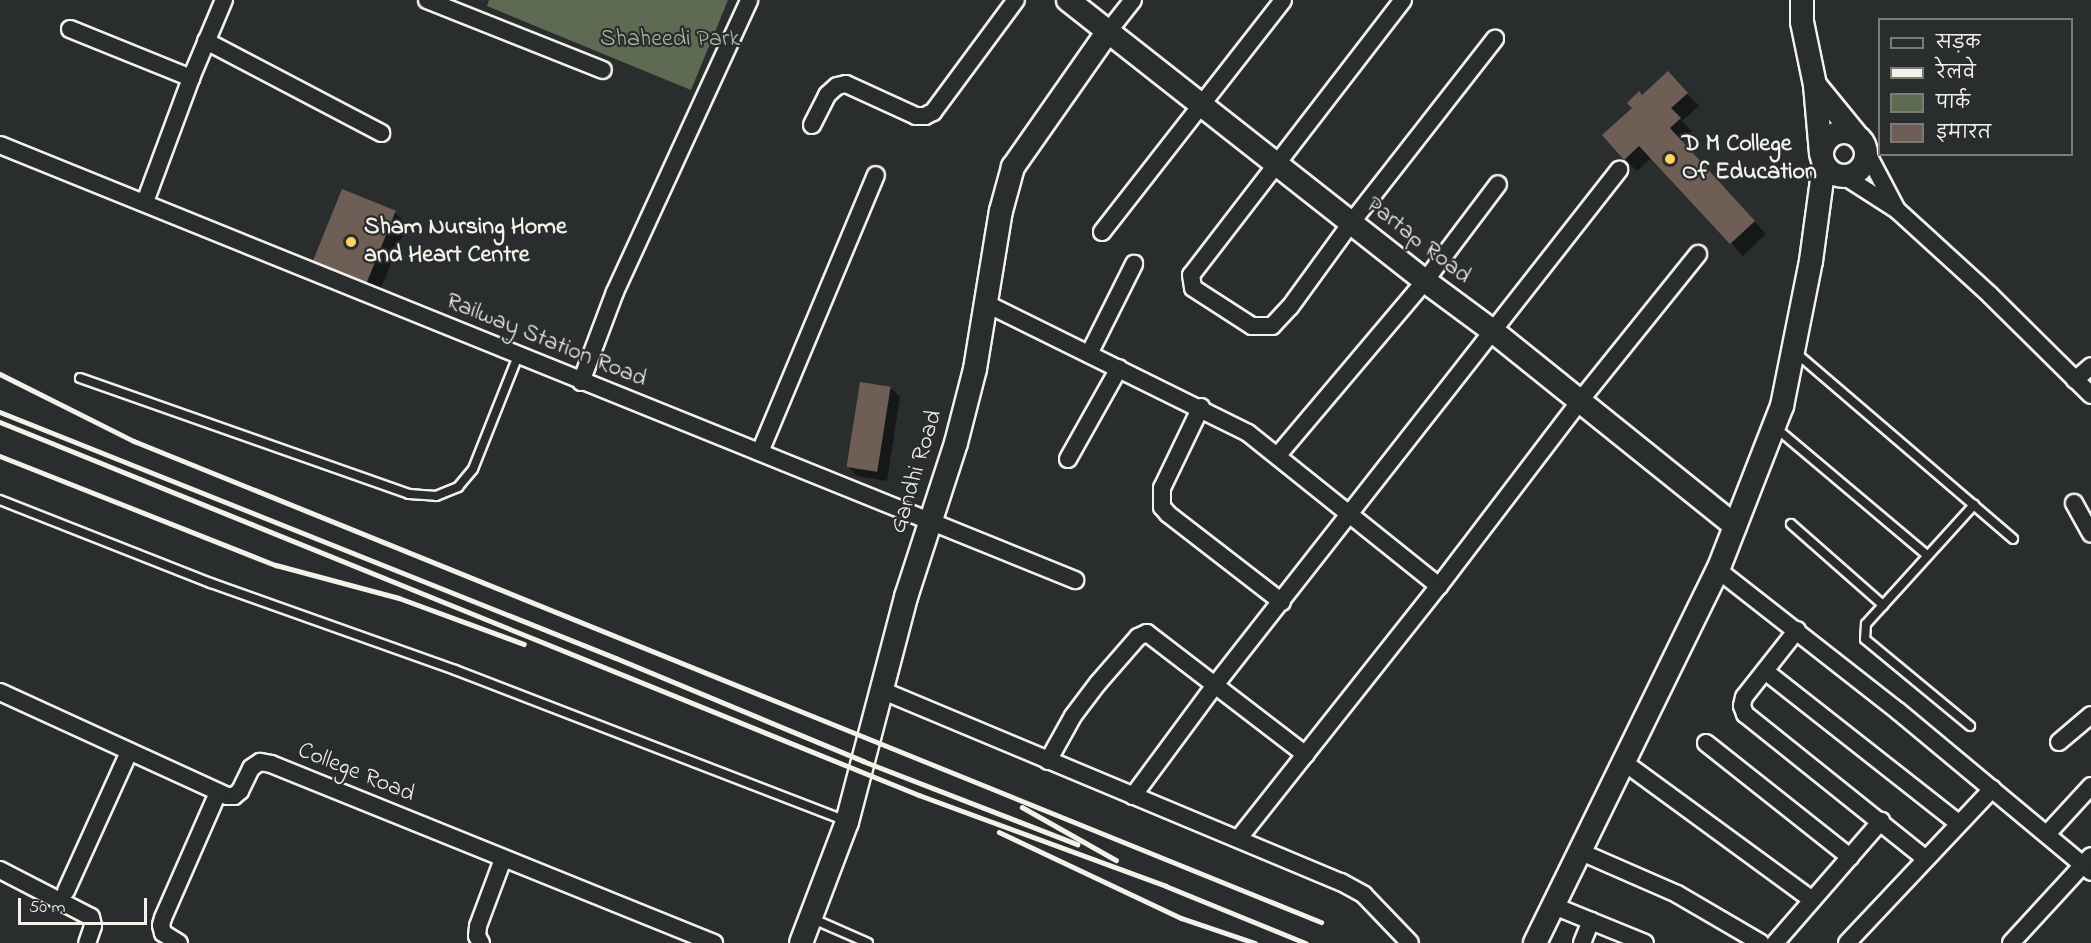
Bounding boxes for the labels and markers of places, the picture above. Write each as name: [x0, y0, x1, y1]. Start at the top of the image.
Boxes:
place label: D M College Of Education: [1682, 131, 1817, 187]
marker: D M College Of Education: [1663, 152, 1677, 166]
place label: Sham Nursing Home and Heart Centre: [364, 214, 567, 270]
marker: Sham Nursing Home and Heart Centre: [342, 233, 360, 251]

